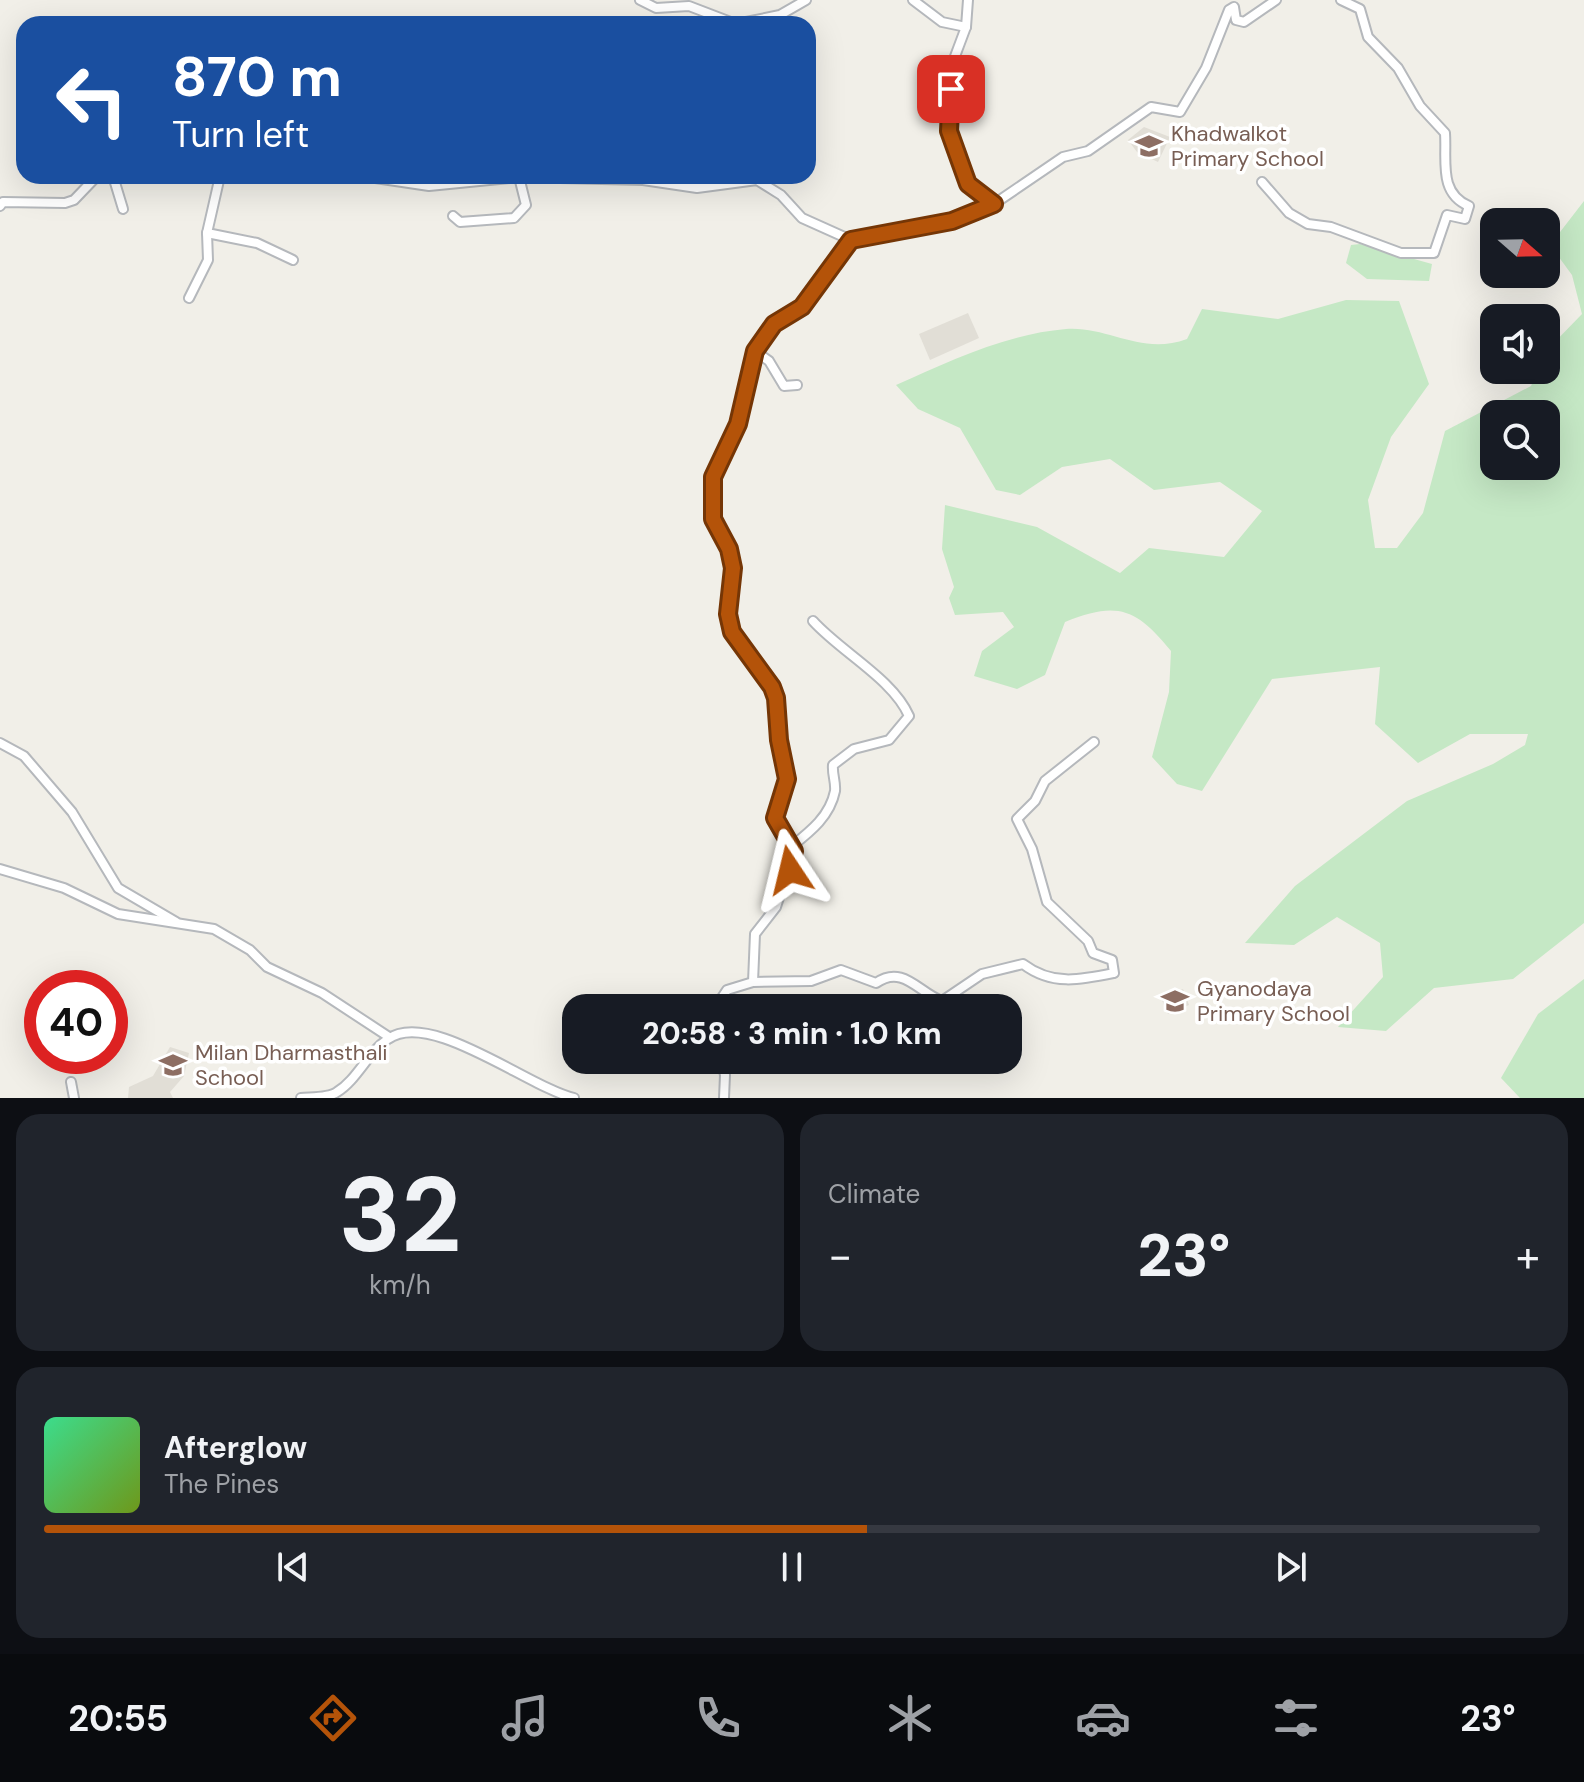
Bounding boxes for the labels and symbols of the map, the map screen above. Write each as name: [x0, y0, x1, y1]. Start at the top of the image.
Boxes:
pin: [917, 55, 985, 123]
place label: Khadwalkot Primary School: [1171, 119, 1324, 173]
school or university icon: Khadwalkot Primary School: [1134, 131, 1164, 161]
north arrow: [1480, 208, 1560, 288]
position arrow: [748, 828, 832, 912]
speed limit sign: 40: [24, 970, 128, 1074]
place label: Gyanodaya Primary School: [1197, 974, 1350, 1028]
school or university icon: Gyanodaya Primary School: [1160, 986, 1190, 1016]
place label: Milan Dharmasthali School: [195, 1038, 388, 1092]
school or university icon: Milan Dharmasthali School: [158, 1050, 188, 1080]

